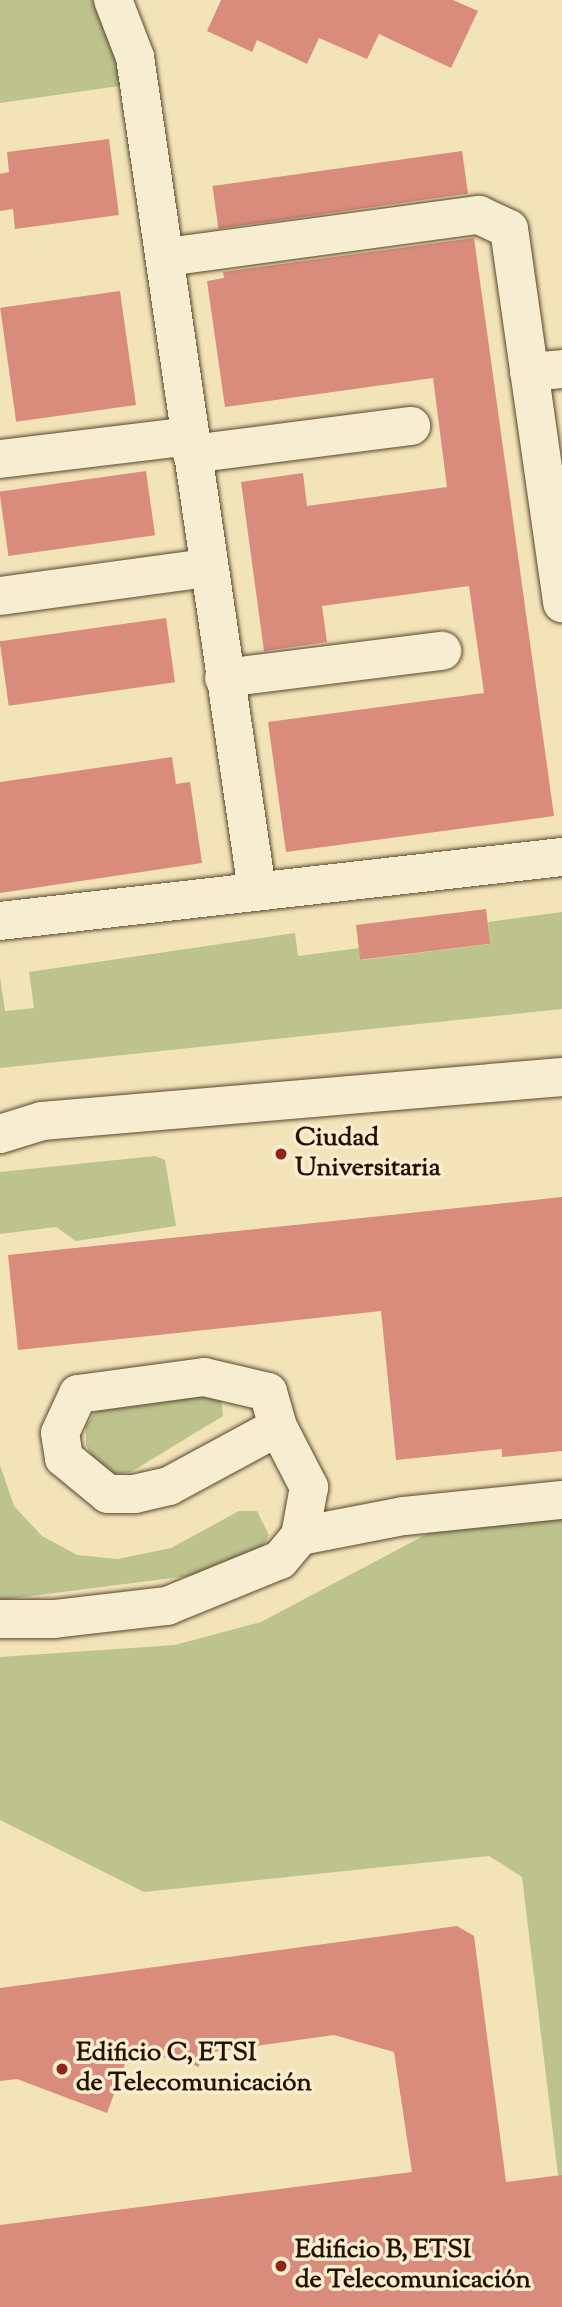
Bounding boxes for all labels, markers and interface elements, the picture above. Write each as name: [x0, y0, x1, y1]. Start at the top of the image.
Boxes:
place label: Ciudad Universitaria: [295, 1123, 441, 1184]
marker: Ciudad Universitaria: [273, 1146, 289, 1162]
place label: Edificio C, ETSI de Telecomunicación: [76, 2038, 312, 2100]
marker: Edificio C, ETSI de Telecomunicación: [54, 2061, 70, 2077]
place label: Edificio B, ETSI de Telecomunicación: [295, 2235, 531, 2296]
marker: Edificio B, ETSI de Telecomunicación: [273, 2258, 289, 2274]

